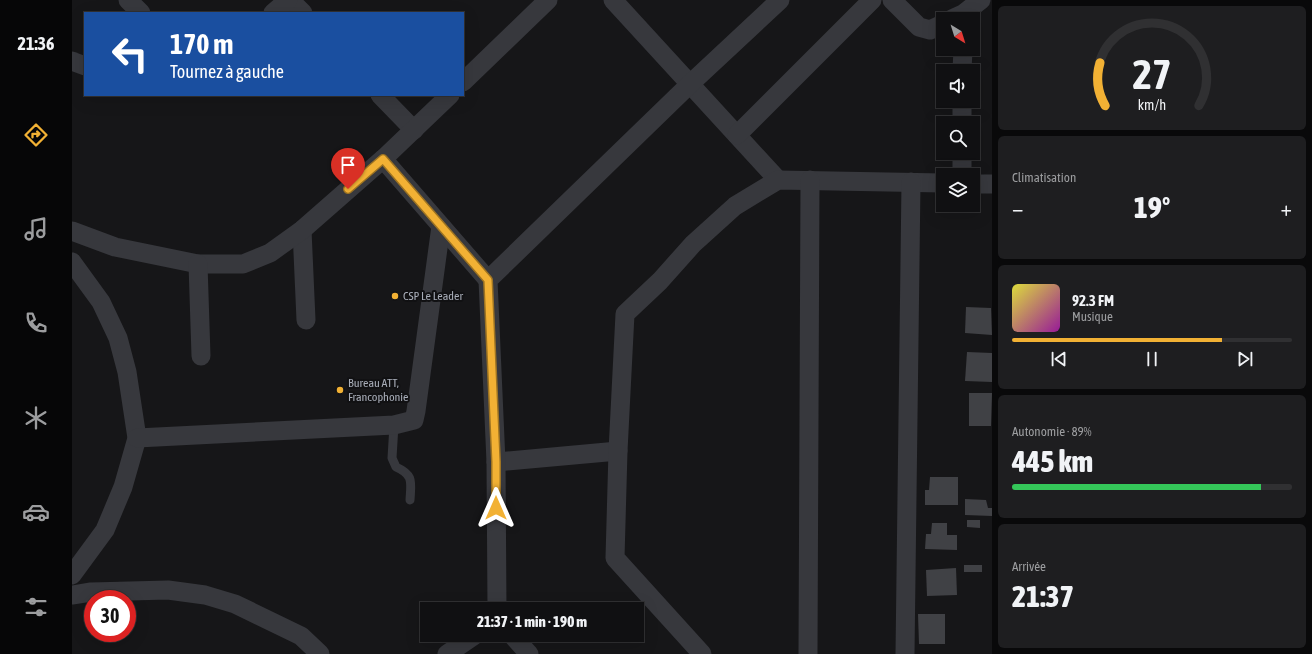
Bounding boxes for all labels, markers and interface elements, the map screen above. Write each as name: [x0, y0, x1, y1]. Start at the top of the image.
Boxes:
north arrow: [936, 12, 980, 56]
map controls: [936, 12, 980, 212]
icon: left: [104, 28, 156, 80]
text: 170 m: [170, 28, 233, 60]
text: 21:36: [17, 33, 55, 54]
text: 27: [1132, 50, 1172, 98]
text: Tournez à gauche: [170, 61, 284, 82]
button: sound: [936, 64, 980, 108]
text: km/h: [1138, 96, 1166, 112]
button: search: [936, 116, 980, 160]
icon: directions: [22, 121, 50, 149]
pin: [331, 148, 365, 189]
icon: arrive: [337, 154, 359, 176]
button: layers: [936, 168, 980, 212]
text: Climatisation: [1012, 170, 1076, 185]
text: 19°: [1134, 190, 1170, 224]
text: −: [1012, 195, 1023, 221]
text: +: [1281, 195, 1292, 221]
icon: music: [22, 215, 50, 243]
place label: CSP Le Leader: [403, 289, 464, 303]
marker: CSP Le Leader: [390, 291, 400, 301]
text: 92.3 FM: [1072, 292, 1114, 309]
icon: phone: [22, 309, 50, 337]
text: Musique: [1072, 309, 1113, 324]
icon: previous: [1048, 348, 1070, 370]
icon: pause: [1141, 348, 1163, 370]
icon: next: [1234, 348, 1256, 370]
place label: Bureau ATT, Francophonie: [348, 376, 409, 404]
marker: Bureau ATT, Francophonie: [335, 385, 345, 395]
icon: climate: [22, 404, 50, 432]
text: Autonomie · 89%: [1012, 424, 1092, 439]
text: 445 km: [1012, 444, 1093, 478]
position arrow: [475, 487, 517, 529]
icon: car: [22, 498, 50, 526]
text: Arrivée: [1012, 559, 1046, 574]
text: 21:37: [1012, 579, 1074, 613]
speed limit sign: 30: [84, 590, 136, 642]
icon: filters: [22, 593, 50, 621]
text: 21:37 · 1 min · 190 m: [477, 613, 587, 630]

